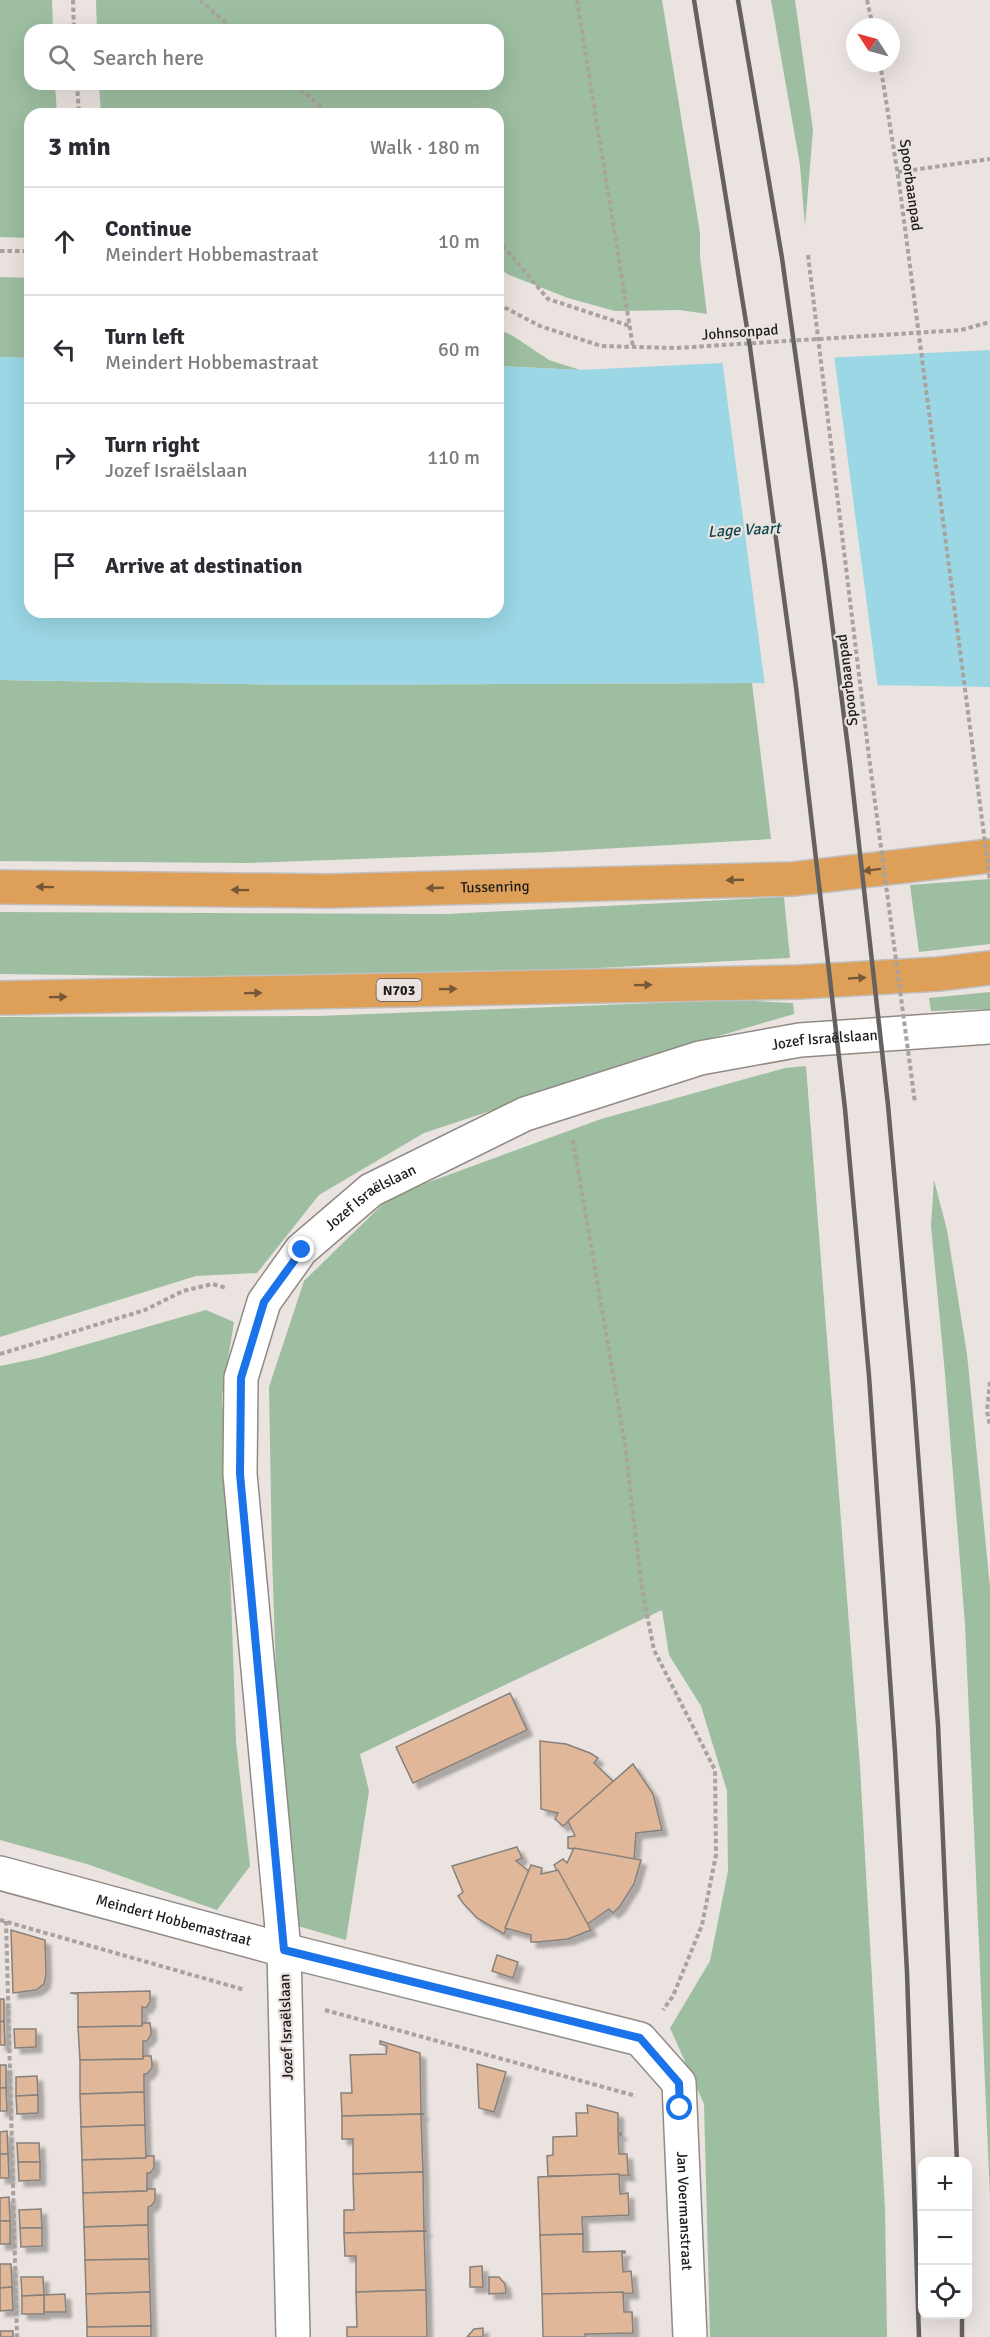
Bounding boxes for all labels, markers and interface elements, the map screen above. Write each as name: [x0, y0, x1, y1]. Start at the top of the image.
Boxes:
north arrow: [846, 18, 900, 72]
search box: [24, 24, 504, 90]
icon: search: [45, 41, 78, 74]
text: Search here: [93, 44, 204, 71]
text: 3 min: [48, 131, 111, 163]
text: Walk · 180 m: [370, 135, 480, 160]
street label: Spoorbaanpad: [896, 138, 926, 232]
text: Continue: [105, 215, 192, 242]
icon: ahead: [48, 225, 81, 258]
text: 10 m: [438, 229, 480, 254]
text: Meindert Hobbemastraat: [105, 242, 318, 267]
street label: Johnsonpad: [701, 320, 779, 344]
text: Turn left: [105, 323, 185, 350]
icon: left: [48, 333, 81, 366]
text: 60 m: [438, 337, 480, 362]
text: Meindert Hobbemastraat: [105, 350, 318, 375]
text: Turn right: [105, 431, 200, 458]
icon: right: [48, 441, 81, 474]
text: 110 m: [427, 445, 480, 470]
text: Jozef Israëlslaan: [105, 458, 247, 483]
water label: Lage Vaart: [707, 518, 783, 542]
icon: arrive: [48, 549, 81, 582]
text: Arrive at destination: [105, 552, 302, 579]
street label: Spoorbaanpad: [832, 633, 862, 727]
one-way arrow: [862, 865, 881, 874]
one-way arrow: [725, 875, 744, 885]
street label: Tussenring: [460, 877, 530, 897]
one-way arrow: [35, 882, 54, 892]
one-way arrow: [425, 883, 444, 893]
one-way arrow: [230, 885, 249, 895]
one-way arrow: [848, 974, 867, 983]
road number: N703: [376, 979, 422, 1001]
one-way arrow: [634, 980, 653, 990]
one-way arrow: [439, 984, 458, 994]
one-way arrow: [244, 988, 263, 998]
one-way arrow: [49, 992, 68, 1002]
street label: Jozef Israëlslaan: [770, 1026, 878, 1054]
street label: Jozef Israëlslaan: [321, 1160, 419, 1235]
route end: [288, 1236, 314, 1262]
street label: Meindert Hobbemastraat: [94, 1890, 253, 1950]
street label: Jozef Israëlslaan: [275, 1973, 297, 2081]
route start: [666, 2094, 692, 2120]
street label: Jan Voermanstraat: [673, 2151, 696, 2271]
map controls: [918, 2157, 972, 2319]
button: +: [918, 2157, 972, 2211]
button: −: [918, 2211, 972, 2265]
button: locate: [918, 2265, 972, 2319]

